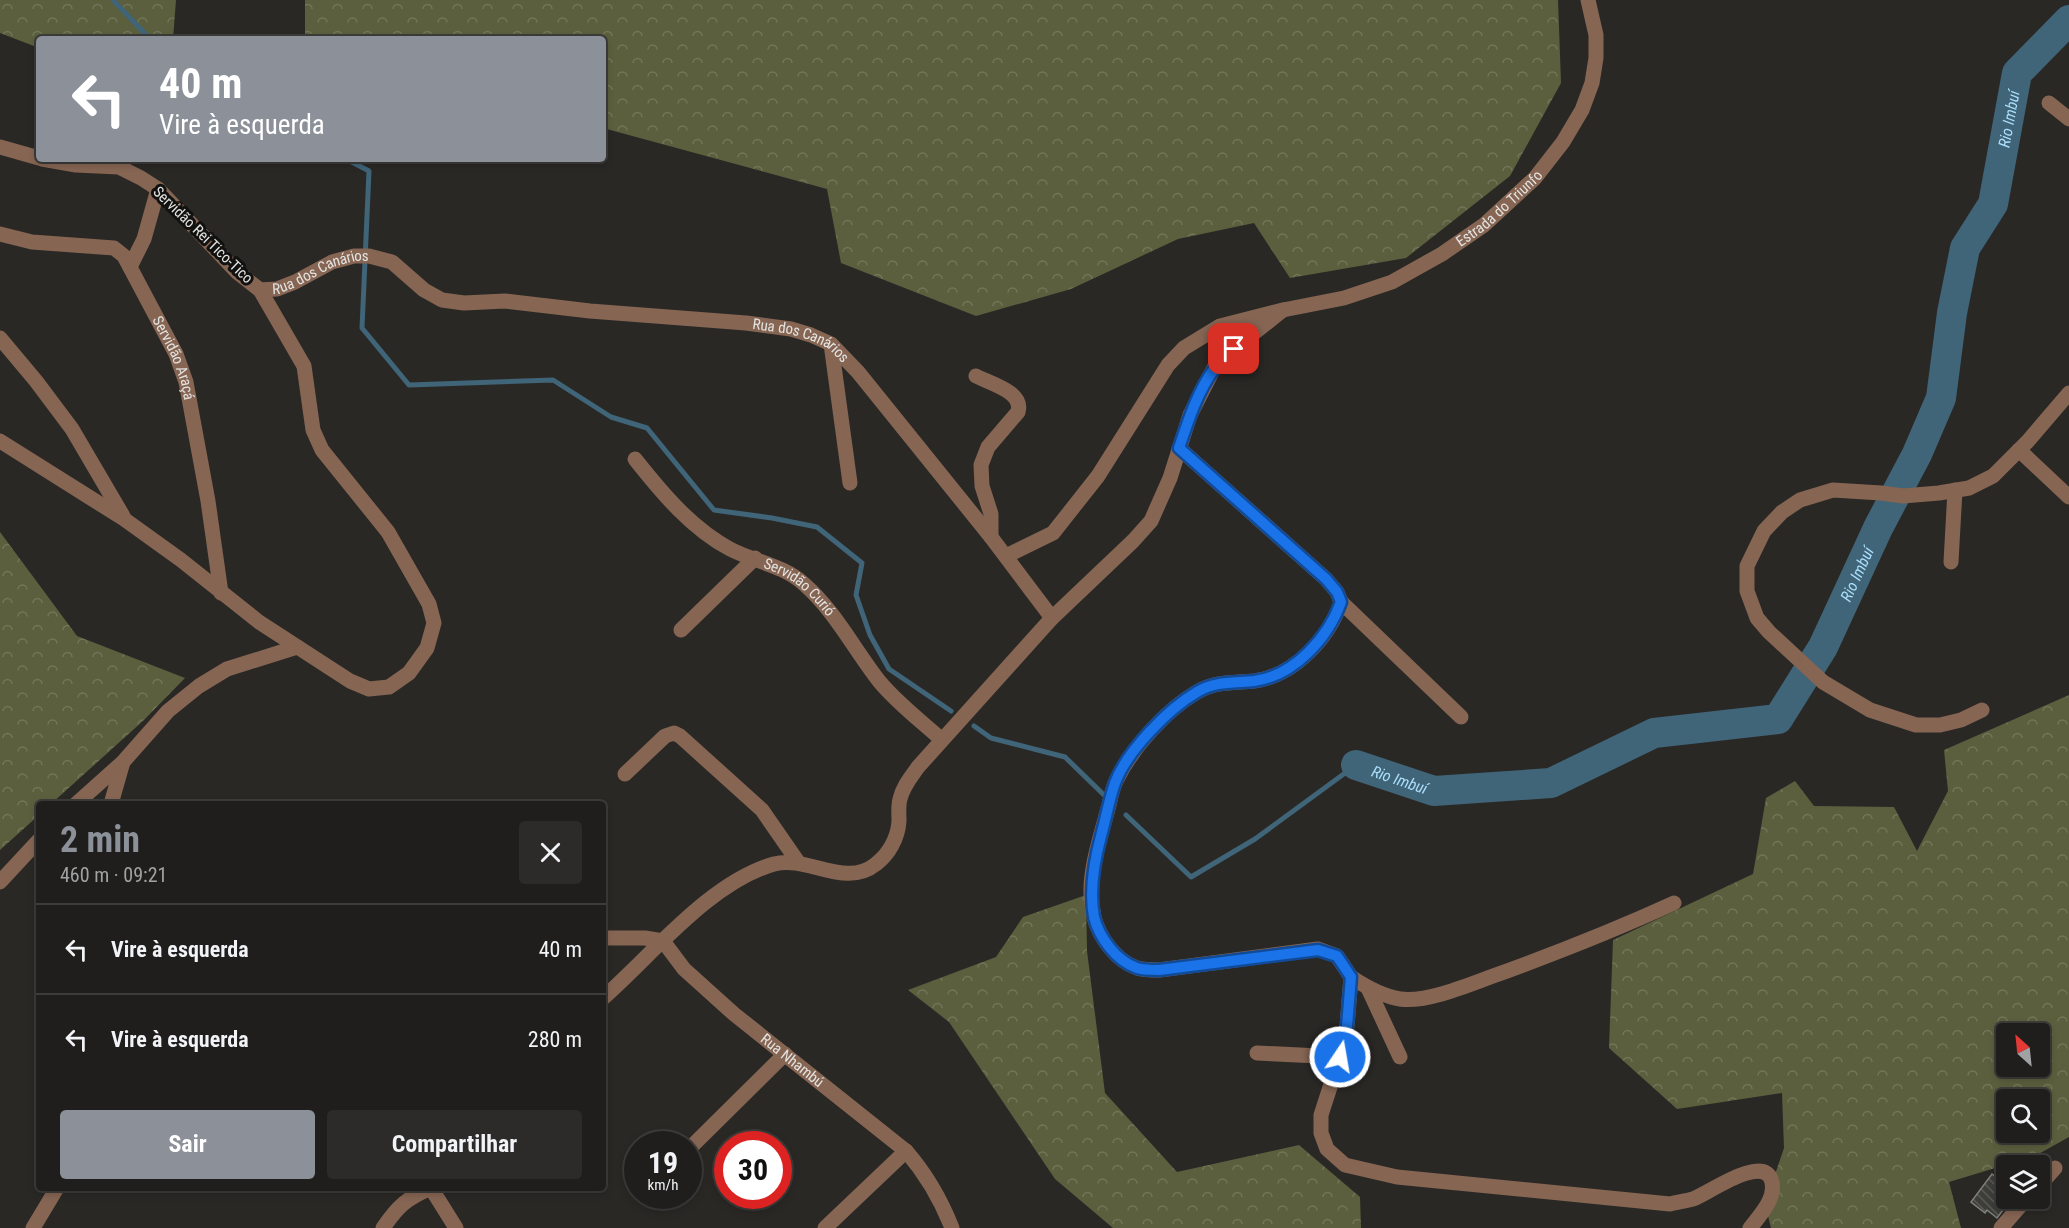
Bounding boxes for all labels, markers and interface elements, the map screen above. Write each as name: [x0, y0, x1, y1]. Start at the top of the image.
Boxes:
text: 40 m: [159, 59, 242, 108]
icon: left: [60, 60, 138, 138]
water label: Rio Imbuí: [1995, 87, 2024, 149]
text: Vire à esquerda: [159, 109, 325, 141]
street label: Estrada do Triunfo: [1452, 167, 1546, 251]
street label: Servidão Rei Tico-Tico: [149, 183, 257, 287]
street label: Rua dos Canários: [272, 247, 369, 298]
street label: Servidão Araçá: [149, 313, 198, 401]
street label: Rua dos Canários: [752, 315, 853, 366]
pin: [1208, 323, 1259, 374]
icon: arrive: [1217, 332, 1250, 365]
water label: Rio Imbuí: [1836, 542, 1879, 604]
street label: Servidão Curió: [761, 554, 839, 620]
water label: Rio Imbuí: [1369, 762, 1432, 799]
text: 2 min: [60, 819, 140, 861]
button: close: [519, 821, 582, 884]
text: 460 m · 09:21: [60, 863, 167, 887]
icon: left: [60, 933, 93, 966]
text: Vire à esquerda: [111, 937, 249, 962]
text: 40 m: [539, 937, 582, 962]
icon: left: [60, 1023, 93, 1056]
north arrow: [1996, 1023, 2050, 1077]
map controls: [1996, 1023, 2050, 1209]
position arrow: [1308, 1025, 1372, 1089]
text: Vire à esquerda: [111, 1027, 249, 1052]
text: 280 m: [528, 1027, 582, 1052]
street label: Rua Nhambú: [757, 1030, 827, 1091]
button: search: [1996, 1089, 2050, 1143]
button: Sair: [60, 1110, 315, 1179]
button: Compartilhar: [327, 1110, 582, 1179]
speed limit sign: 30: [714, 1131, 792, 1209]
text: 19: [648, 1145, 678, 1180]
button: layers: [1996, 1155, 2050, 1209]
text: km/h: [648, 1176, 678, 1194]

